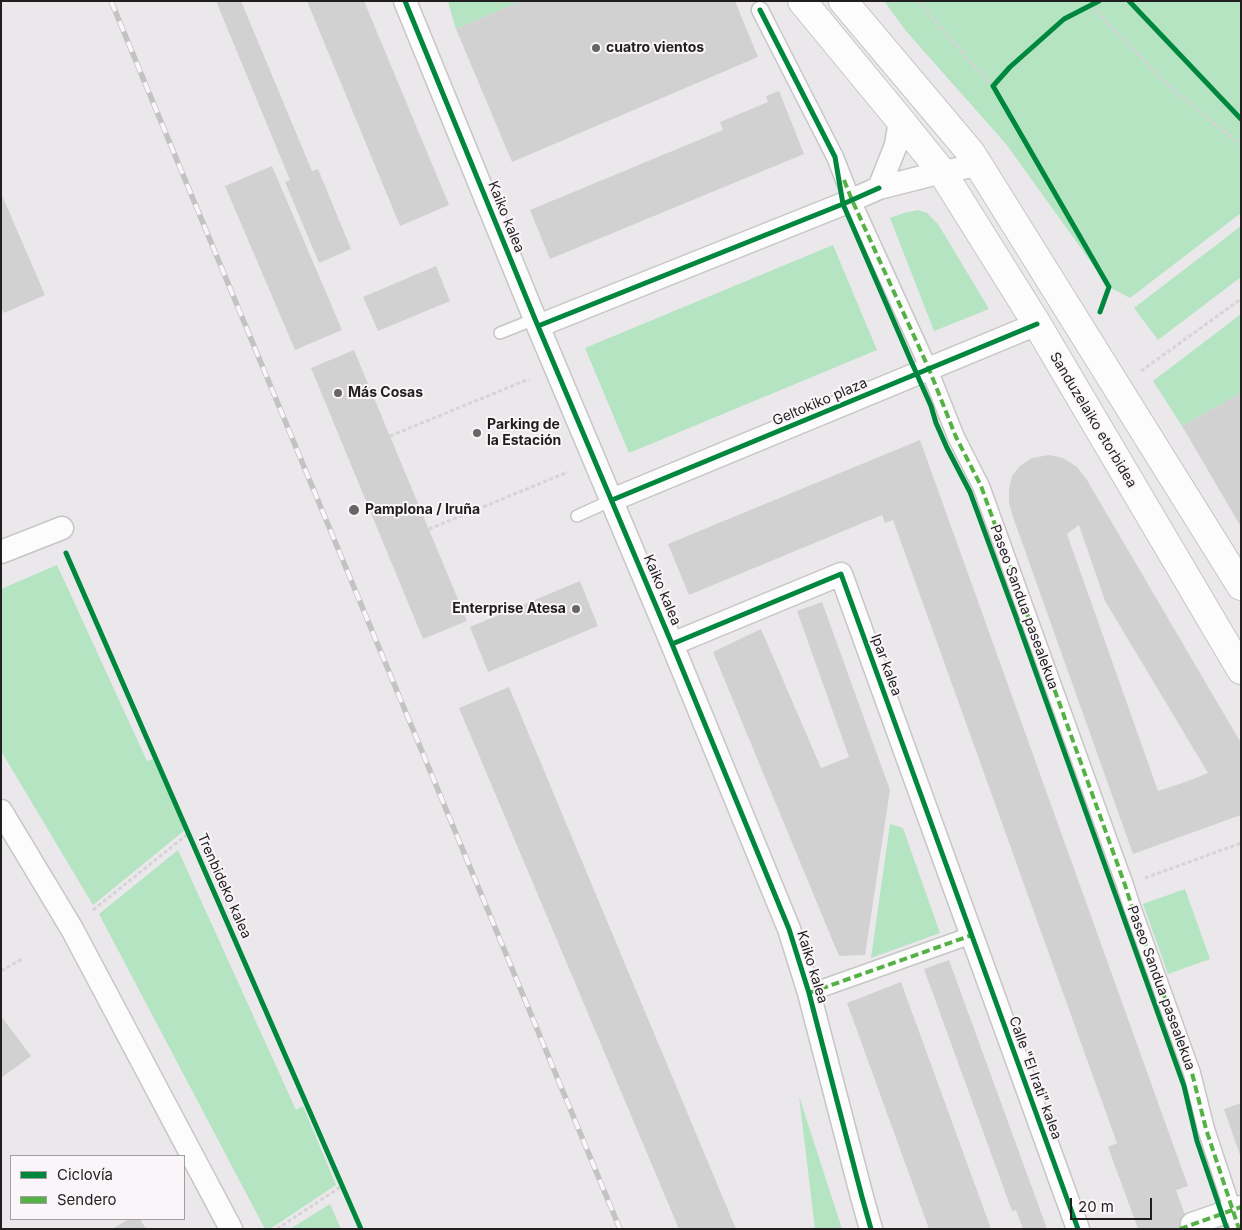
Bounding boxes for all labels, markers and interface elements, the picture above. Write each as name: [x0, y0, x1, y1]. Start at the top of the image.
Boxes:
place label: cuatro vientos: [606, 40, 704, 56]
marker: cuatro vientos: [590, 42, 602, 54]
street label: Kaiko kalea: [484, 179, 528, 255]
street label: Sanduzelaiko etorbidea: [1046, 349, 1140, 491]
street label: Geltokiko plaza: [770, 374, 870, 430]
place label: Más Cosas: [348, 385, 423, 401]
marker: Más Cosas: [332, 387, 344, 399]
place label: Parking de la Estación: [487, 417, 561, 450]
marker: Parking de la Estación: [471, 427, 483, 439]
place label: Pamplona / Iruña: [365, 502, 480, 518]
marker: Pamplona / Iruña: [347, 503, 361, 517]
street label: Paseo Sandua pasealekua: [986, 522, 1062, 692]
street label: Kaiko kalea: [640, 552, 684, 628]
place label: Enterprise Atesa: [452, 601, 566, 617]
marker: Enterprise Atesa: [570, 603, 582, 615]
street label: Ipar kalea: [867, 632, 905, 698]
street label: Trenbideko kalea: [193, 831, 255, 941]
street label: Paseo Sandua pasealekua: [1123, 903, 1199, 1073]
street label: Kaiko kalea: [793, 928, 831, 1006]
street label: Calle "El Irati" kalea: [1005, 1014, 1065, 1142]
legend: [10, 1155, 185, 1220]
text: Ciclovía: [57, 1165, 113, 1184]
scale bar: [1072, 1188, 1154, 1220]
text: Sendero: [57, 1190, 117, 1209]
text: 20 m: [1078, 1197, 1114, 1216]

